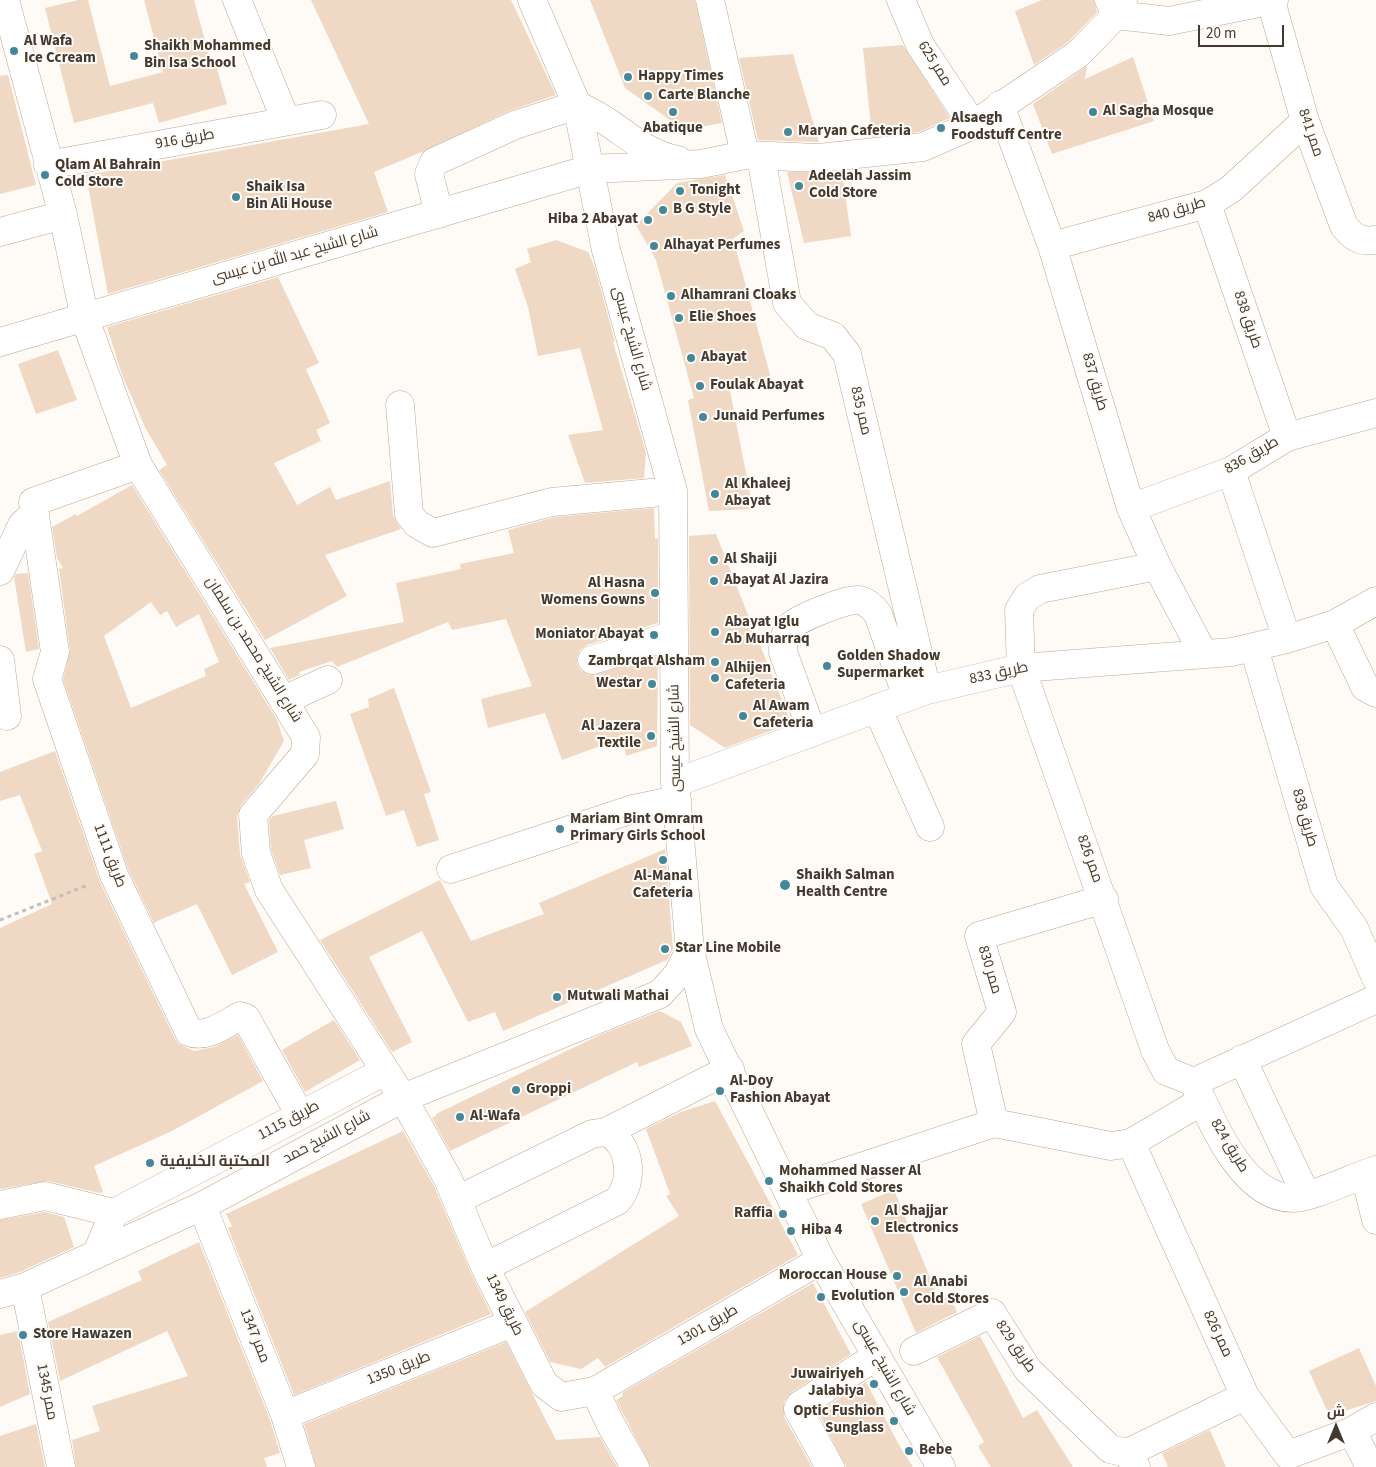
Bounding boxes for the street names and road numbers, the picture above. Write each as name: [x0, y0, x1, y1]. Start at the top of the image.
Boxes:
street label: ممر 625: [913, 38, 955, 90]
street label: ممر 841: [1293, 107, 1327, 159]
street label: طريق 916: [154, 126, 216, 154]
street label: طريق 840: [1146, 194, 1208, 228]
street label: شارع الشيخ عبد الله بن عيسى: [210, 224, 380, 288]
street label: شارع الشيخ عيسى: [607, 285, 655, 393]
street label: طريق 838: [1229, 289, 1265, 351]
street label: طريق 837: [1077, 351, 1111, 413]
street label: ممر 835: [846, 385, 874, 437]
street label: طريق 836: [1222, 433, 1282, 479]
street label: شارع الشيخ محمد بن سلمان: [201, 574, 305, 726]
street label: طريق 833: [968, 659, 1030, 689]
street label: شارع الشيخ عيسى: [666, 684, 686, 792]
street label: طريق 838: [1287, 787, 1321, 849]
street label: طريق 1111: [89, 821, 129, 891]
street label: ممر 826: [1072, 833, 1106, 885]
street label: ممر 830: [973, 944, 1005, 996]
street label: طريق 1115: [255, 1097, 323, 1145]
street label: شارع الشيخ حمد: [280, 1107, 374, 1169]
street label: طريق 824: [1206, 1116, 1252, 1176]
street label: طريق 1349: [481, 1271, 527, 1339]
street label: طريق 1301: [674, 1301, 742, 1351]
street label: ممر 1347: [235, 1306, 273, 1366]
street label: ممر 826: [1198, 1308, 1236, 1360]
street label: شارع الشيخ عيسى: [849, 1317, 919, 1419]
street label: طريق 829: [991, 1317, 1039, 1377]
street label: طريق 1350: [365, 1348, 433, 1390]
street label: ممر 1345: [32, 1362, 60, 1422]

